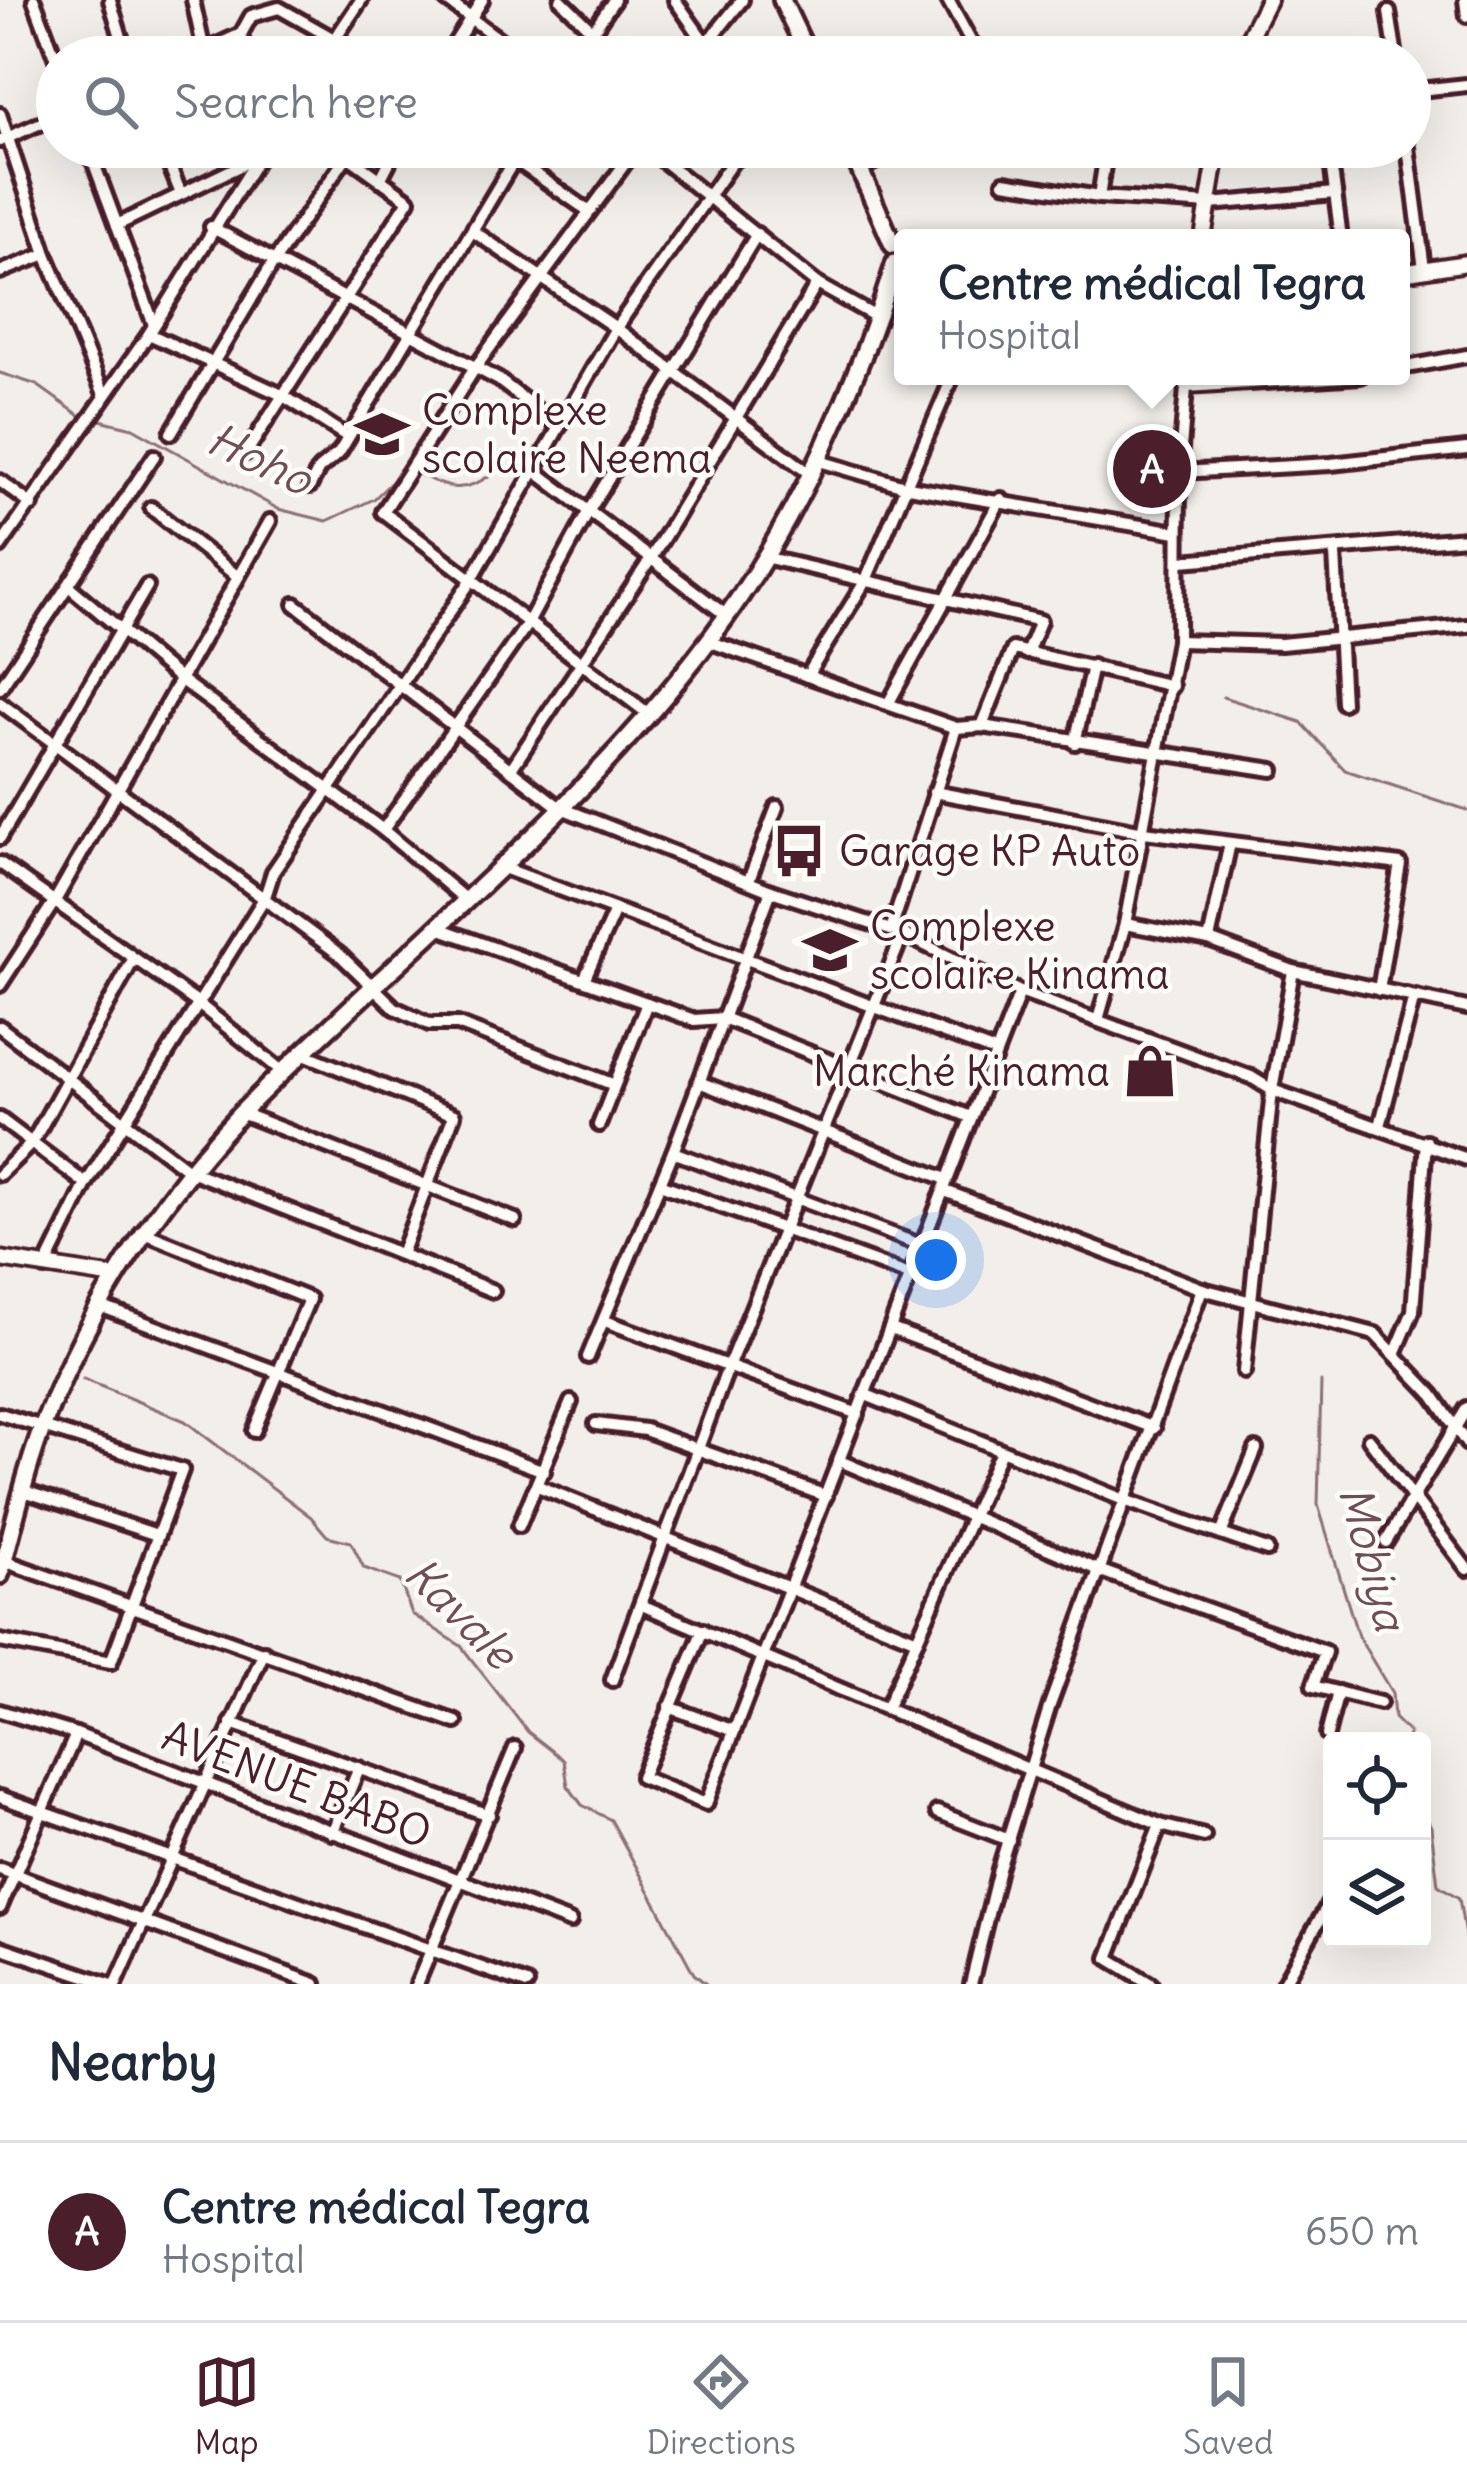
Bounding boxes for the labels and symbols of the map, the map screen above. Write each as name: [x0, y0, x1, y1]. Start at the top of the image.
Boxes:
place label: Complexe scolaire Neema: [422, 384, 712, 484]
school or university icon: Complexe scolaire Neema: [353, 405, 411, 463]
water label: Hoho: [199, 411, 324, 509]
pin: A: [1113, 424, 1191, 514]
bus stop icon: Garage KP Auto: [770, 822, 828, 880]
place label: Garage KP Auto: [839, 825, 1140, 877]
place label: Complexe scolaire Kinama: [870, 900, 1170, 1000]
school or university icon: Complexe scolaire Kinama: [801, 921, 859, 979]
shop icon: Marché Kinama: [1121, 1042, 1179, 1100]
place label: Marché Kinama: [813, 1045, 1110, 1097]
your location: [906, 1230, 966, 1290]
water label: Mobiya: [1327, 1479, 1420, 1639]
water label: Kavale: [394, 1546, 530, 1682]
street label: AVENUE BABO: [155, 1709, 439, 1859]

